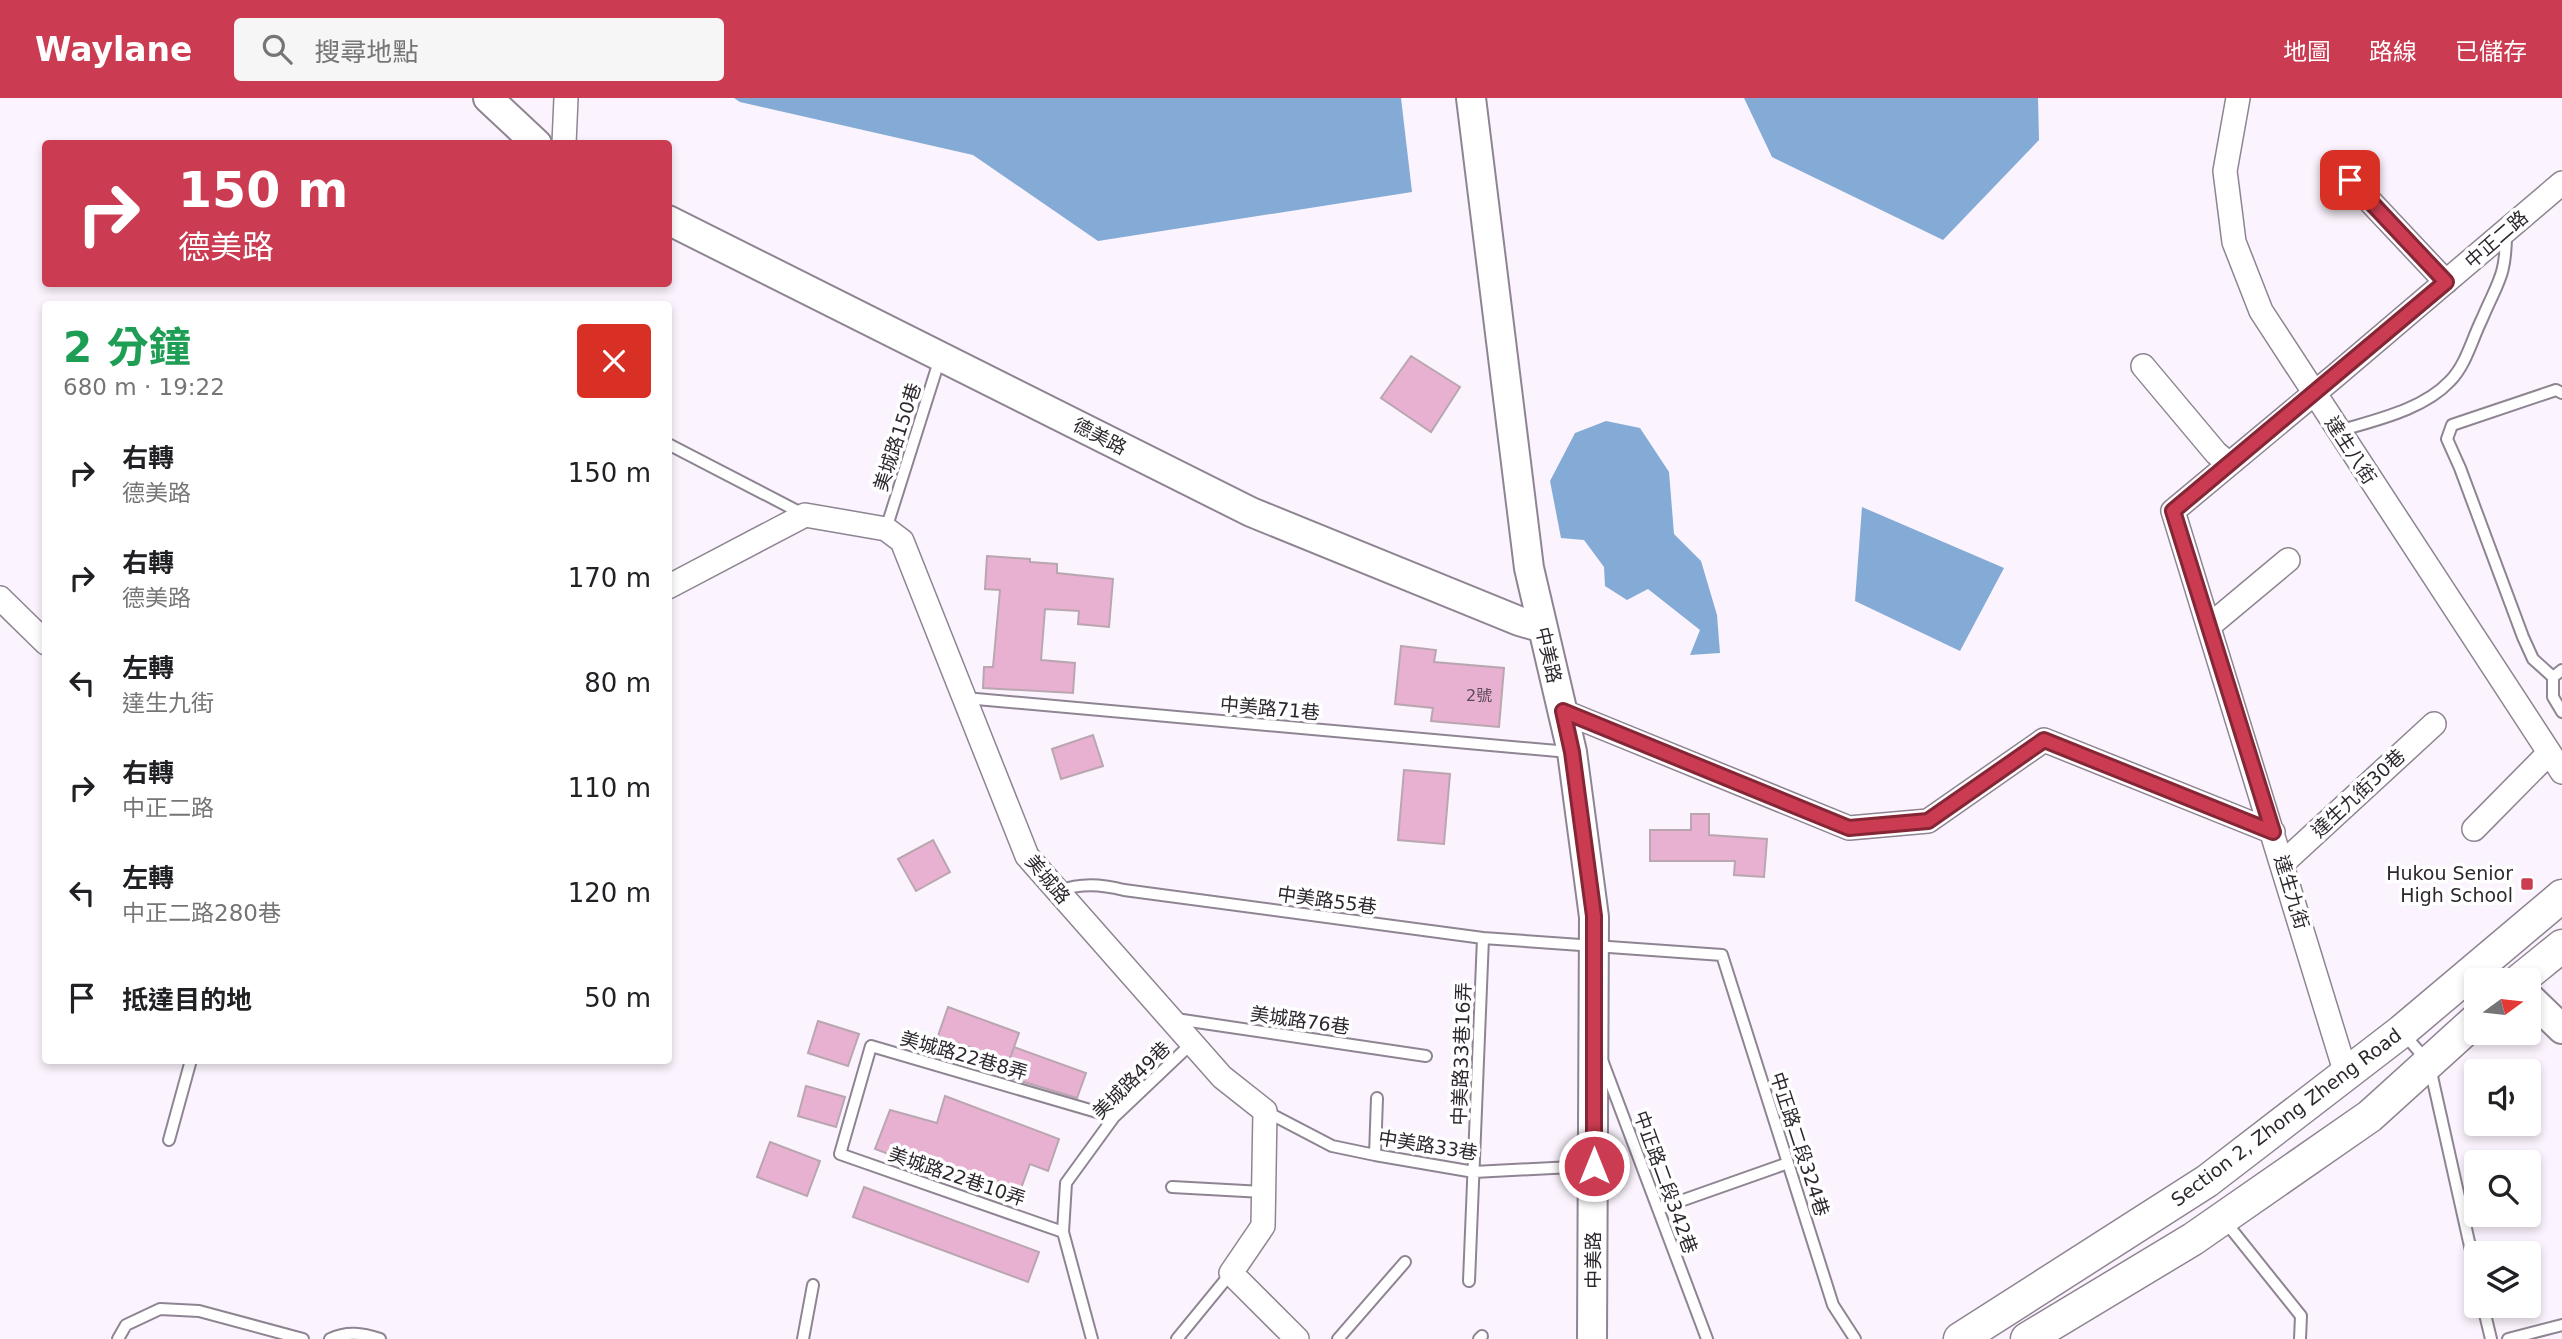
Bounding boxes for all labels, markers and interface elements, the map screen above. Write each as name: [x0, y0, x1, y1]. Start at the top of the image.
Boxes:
search box: [234, 18, 724, 81]
text: Waylane: [35, 30, 192, 69]
icon: search: [258, 30, 296, 68]
text: 搜尋地點: [314, 37, 418, 67]
text: 地圖: [2283, 38, 2331, 66]
text: 路線: [2369, 38, 2417, 66]
text: 已儲存: [2455, 38, 2527, 66]
pin: [2320, 150, 2380, 210]
icon: arrive: [2331, 161, 2369, 199]
text: 150 m: [178, 162, 348, 219]
icon: right: [63, 168, 154, 259]
street label: 中正二路: [2460, 206, 2532, 272]
text: 德美路: [178, 228, 274, 266]
text: 2 分鐘: [63, 323, 191, 372]
button: close: [577, 324, 651, 398]
text: 680 m · 19:22: [63, 374, 225, 400]
street label: 美城路150巷: [869, 380, 925, 494]
street label: 達生八街: [2321, 412, 2381, 488]
street label: 德美路: [1070, 413, 1130, 459]
text: 右轉: [122, 443, 174, 473]
icon: right: [63, 454, 101, 492]
text: 150 m: [568, 458, 651, 488]
text: 德美路: [122, 480, 191, 506]
text: 右轉: [122, 548, 174, 578]
icon: right: [63, 559, 101, 597]
text: 170 m: [568, 563, 651, 593]
text: 德美路: [122, 585, 191, 611]
street label: 中美路: [1532, 625, 1566, 685]
text: 左轉: [122, 653, 174, 683]
icon: left: [63, 664, 101, 702]
text: 80 m: [584, 668, 651, 698]
house number: 2號: [1466, 686, 1492, 705]
text: 達生九街: [122, 690, 214, 716]
street label: 中美路71巷: [1219, 693, 1321, 723]
street label: 達生九街30巷: [2307, 744, 2409, 842]
text: 右轉: [122, 758, 174, 788]
icon: right: [63, 769, 101, 807]
text: 110 m: [568, 773, 651, 803]
text: 中正二路: [122, 795, 214, 821]
street label: 美城路: [1021, 850, 1075, 908]
street label: 達生九街: [2270, 852, 2314, 932]
place label: Hukou Senior High School: [2386, 862, 2513, 906]
text: 左轉: [122, 863, 174, 893]
icon: left: [63, 874, 101, 912]
marker: Hukou Senior High School: [2519, 876, 2535, 892]
text: 120 m: [568, 878, 651, 908]
street label: 中美路55巷: [1276, 882, 1378, 918]
text: 中正二路280巷: [122, 900, 281, 926]
north arrow: [2464, 968, 2541, 1045]
map controls: [2464, 968, 2541, 1318]
icon: arrive: [63, 979, 101, 1017]
street label: 中美路33巷16弄: [1448, 982, 1474, 1126]
text: 50 m: [584, 983, 651, 1013]
text: 抵達目的地: [122, 985, 252, 1015]
street label: 美城路76巷: [1249, 1002, 1351, 1038]
street label: Section 2, Zhong Zheng Road: [2167, 1023, 2405, 1211]
street label: 美城路22巷8弄: [898, 1026, 1030, 1084]
street label: 美城路49巷: [1088, 1037, 1174, 1123]
button: sound: [2464, 1059, 2541, 1136]
street label: 中正路二段324巷: [1766, 1069, 1834, 1219]
street label: 中正路二段342巷: [1630, 1108, 1702, 1256]
street label: 中美路33巷: [1377, 1126, 1479, 1164]
position arrow: [1557, 1129, 1631, 1203]
street label: 美城路22巷10弄: [886, 1142, 1028, 1210]
button: search: [2464, 1150, 2541, 1227]
street label: 中美路: [1582, 1231, 1604, 1289]
button: layers: [2464, 1241, 2541, 1318]

